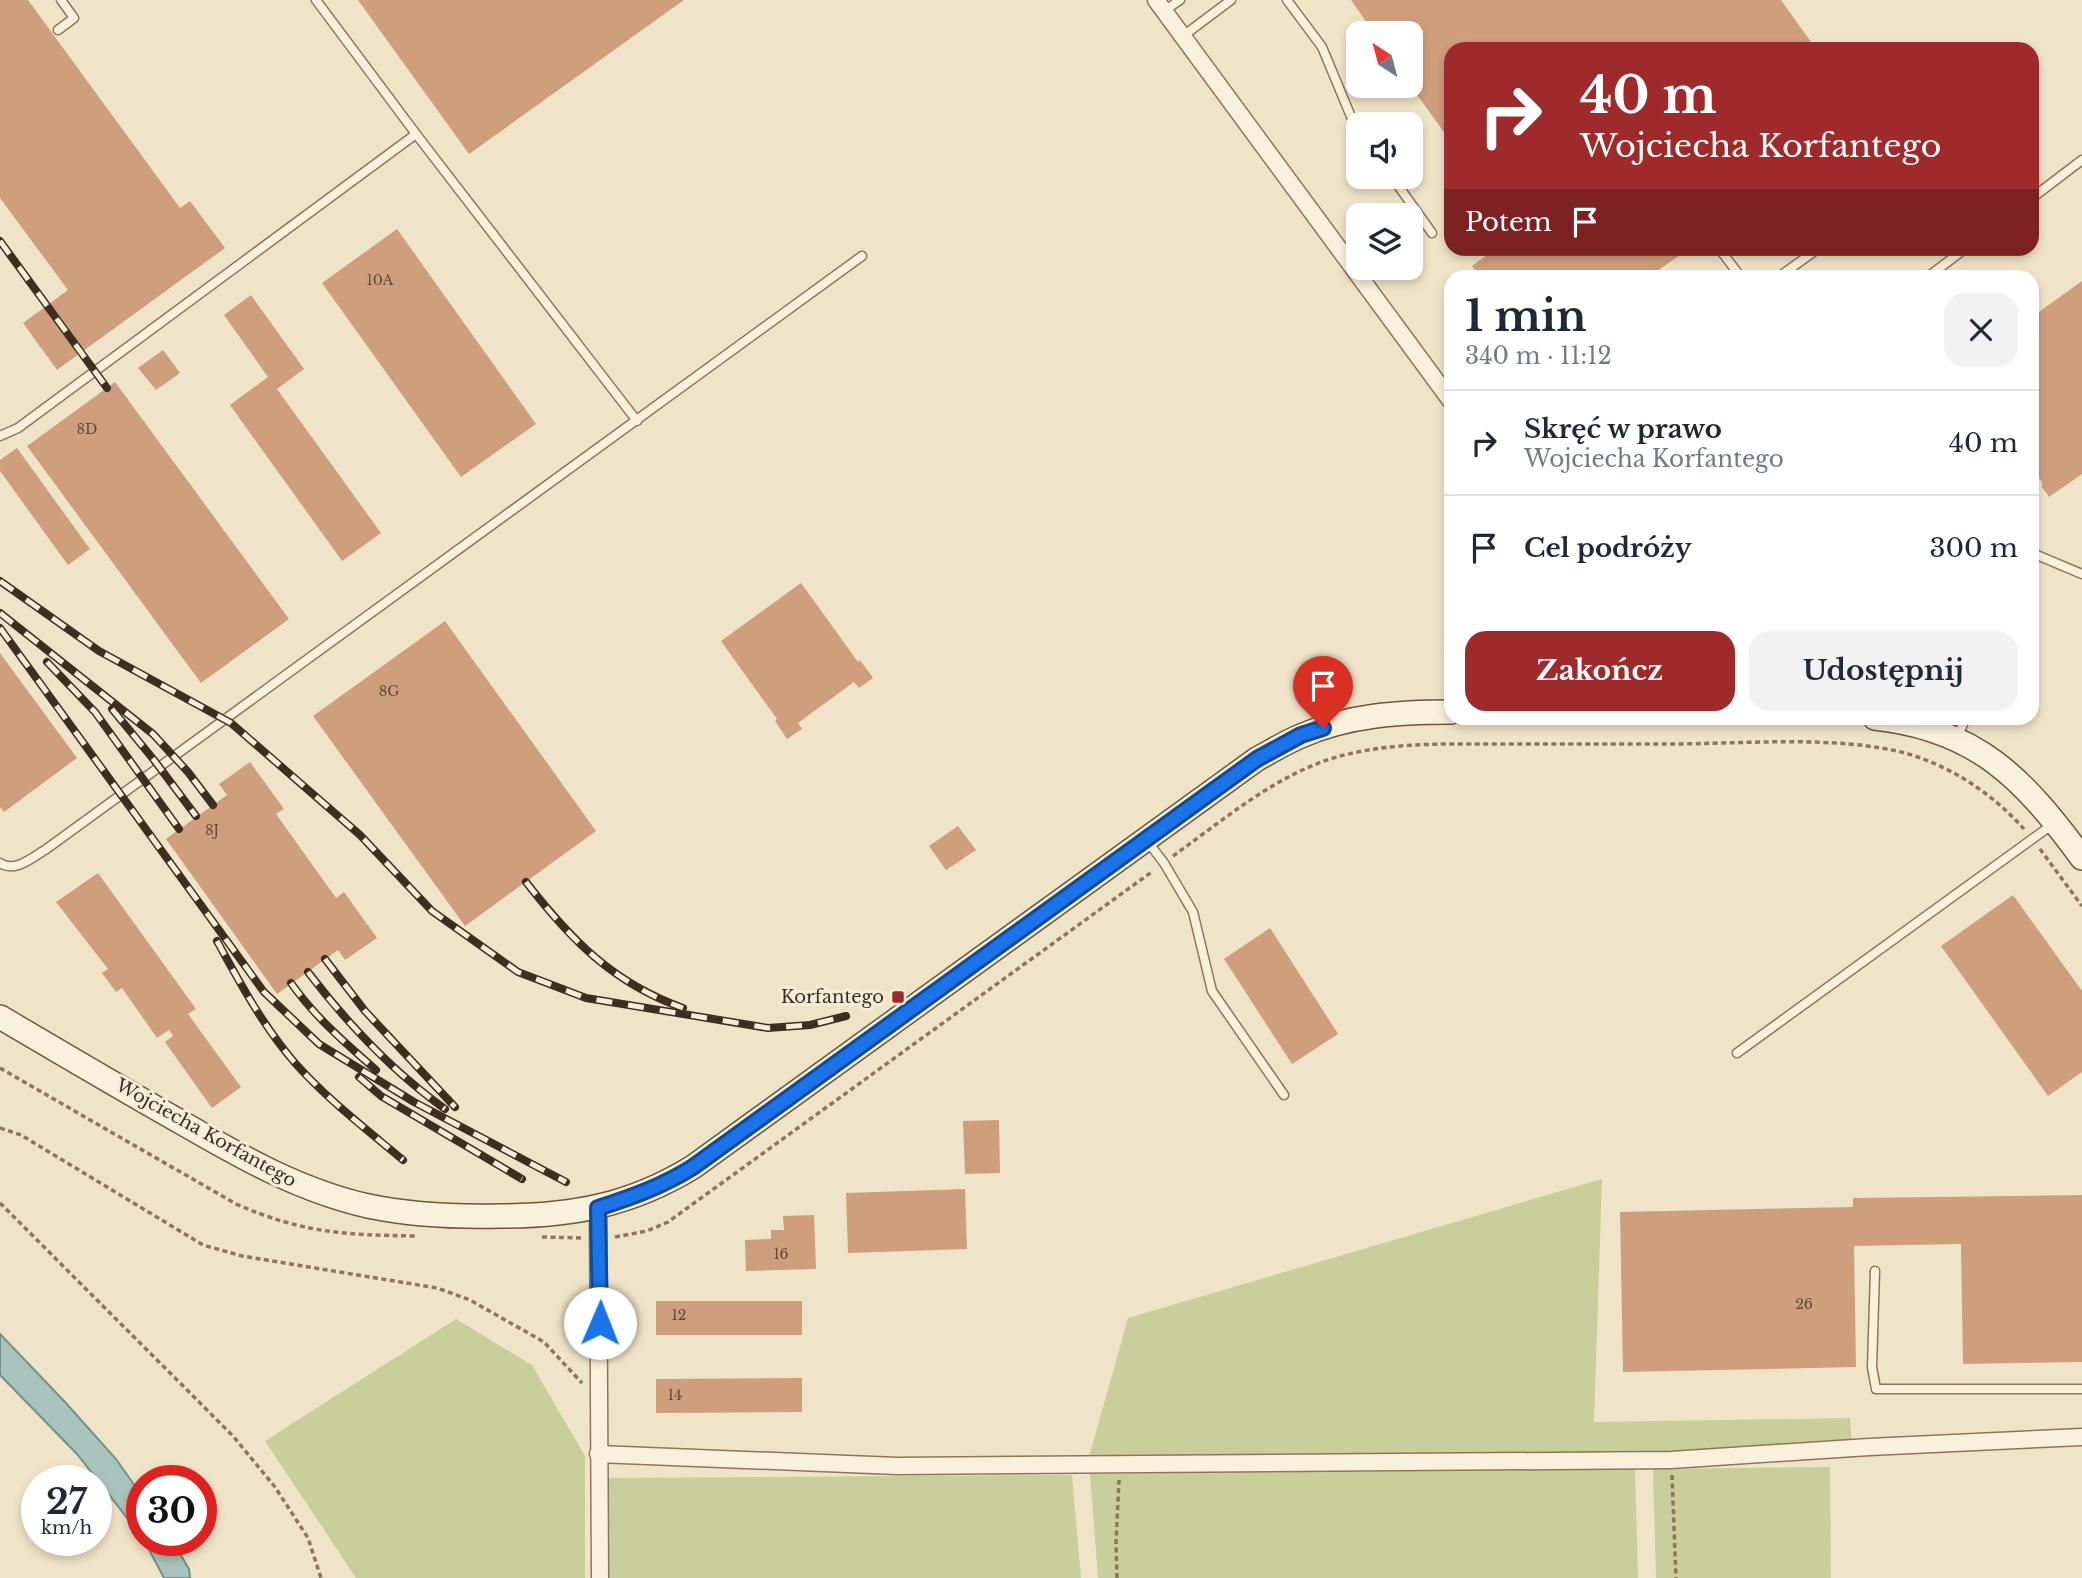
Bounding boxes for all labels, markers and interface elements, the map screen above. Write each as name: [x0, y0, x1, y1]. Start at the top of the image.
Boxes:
north arrow: [1346, 21, 1423, 98]
map controls: [1346, 21, 1423, 280]
text: 40 m: [1580, 65, 1717, 126]
icon: right: [1465, 70, 1556, 161]
button: sound: [1346, 112, 1423, 189]
text: Wojciecha Korfantego: [1580, 126, 1941, 166]
button: layers: [1346, 203, 1423, 280]
icon: arrive: [1566, 203, 1604, 241]
text: Potem: [1465, 206, 1552, 238]
house number: 10A: [367, 271, 394, 289]
text: 1 min: [1465, 290, 1587, 342]
button: close: [1944, 293, 2018, 367]
text: 340 m · 11:12: [1465, 342, 1612, 370]
text: Skręć w prawo: [1524, 413, 1722, 445]
house number: 8D: [77, 420, 97, 438]
icon: right: [1465, 424, 1503, 462]
text: 40 m: [1949, 427, 2018, 459]
text: Wojciecha Korfantego: [1524, 445, 1784, 473]
icon: arrive: [1465, 529, 1503, 567]
text: Cel podróży: [1524, 532, 1692, 564]
text: 300 m: [1929, 532, 2018, 564]
button: Zakończ: [1465, 631, 1735, 711]
button: Udostępnij: [1749, 631, 2018, 711]
pin: [1293, 656, 1353, 728]
icon: arrive: [1304, 667, 1342, 705]
house number: 8G: [379, 682, 399, 700]
house number: 8J: [205, 821, 219, 839]
place label: Korfantego: [781, 986, 884, 1008]
marker: Korfantego: [890, 989, 906, 1005]
street label: Wojciecha Korfantego: [111, 1074, 300, 1192]
house number: 16: [773, 1245, 789, 1263]
position arrow: [563, 1286, 637, 1360]
house number: 26: [1795, 1295, 1813, 1313]
house number: 12: [672, 1306, 686, 1324]
house number: 14: [668, 1386, 682, 1404]
speed limit sign: 30: [126, 1465, 217, 1556]
text: 27: [46, 1480, 87, 1523]
text: km/h: [41, 1517, 92, 1539]

